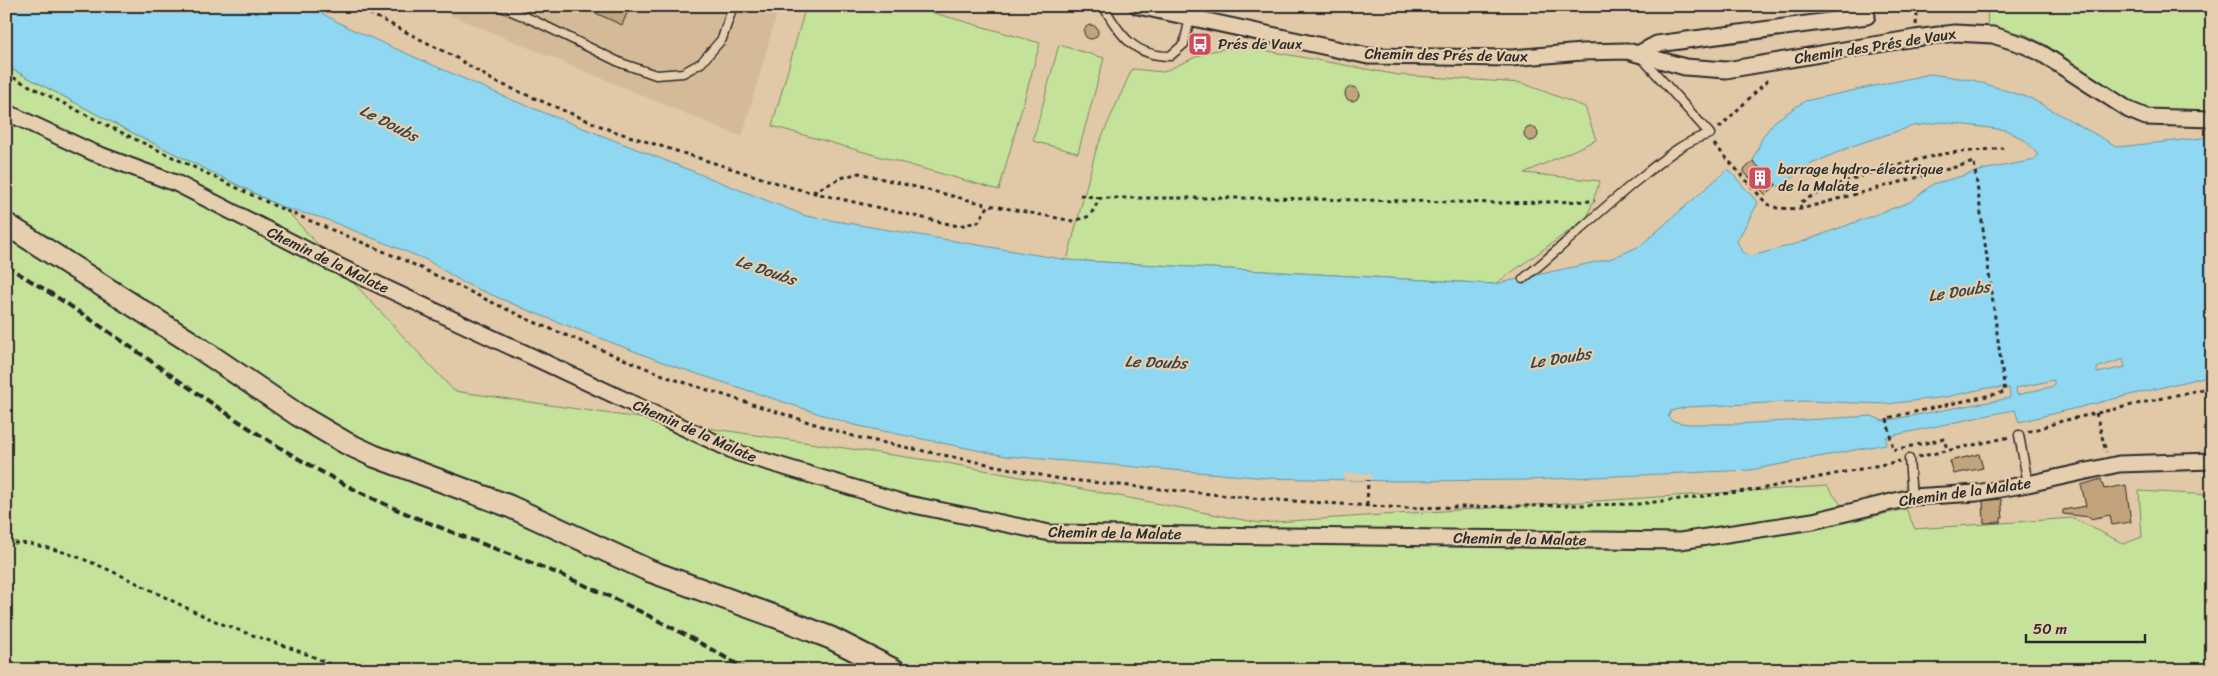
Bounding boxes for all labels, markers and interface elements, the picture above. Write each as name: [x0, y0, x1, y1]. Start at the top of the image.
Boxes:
street label: Chemin des Prés de Vaux: [1792, 20, 1958, 72]
bus stop icon: Prés de Vaux: [1187, 31, 1213, 57]
place label: Prés de Vaux: [1218, 31, 1303, 57]
street label: Chemin des Prés de Vaux: [1364, 41, 1528, 69]
water label: Le Doubs: [355, 96, 425, 151]
place label: barrage hydro-électrique de la Malate: [1778, 156, 1944, 199]
building icon: barrage hydro-électrique de la Malate: [1747, 165, 1773, 191]
street label: Chemin de la Malate: [262, 219, 394, 301]
water label: Le Doubs: [732, 246, 802, 294]
water label: Le Doubs: [1926, 272, 1994, 310]
water label: Le Doubs: [1527, 339, 1595, 377]
water label: Le Doubs: [1124, 346, 1189, 378]
street label: Chemin de la Malate: [629, 392, 761, 470]
street label: Chemin de la Malate: [1897, 470, 2033, 514]
street label: Chemin de la Malate: [1048, 519, 1182, 547]
street label: Chemin de la Malate: [1453, 525, 1587, 553]
scale bar: [2026, 611, 2144, 643]
text: 50 m: [2033, 616, 2068, 642]

